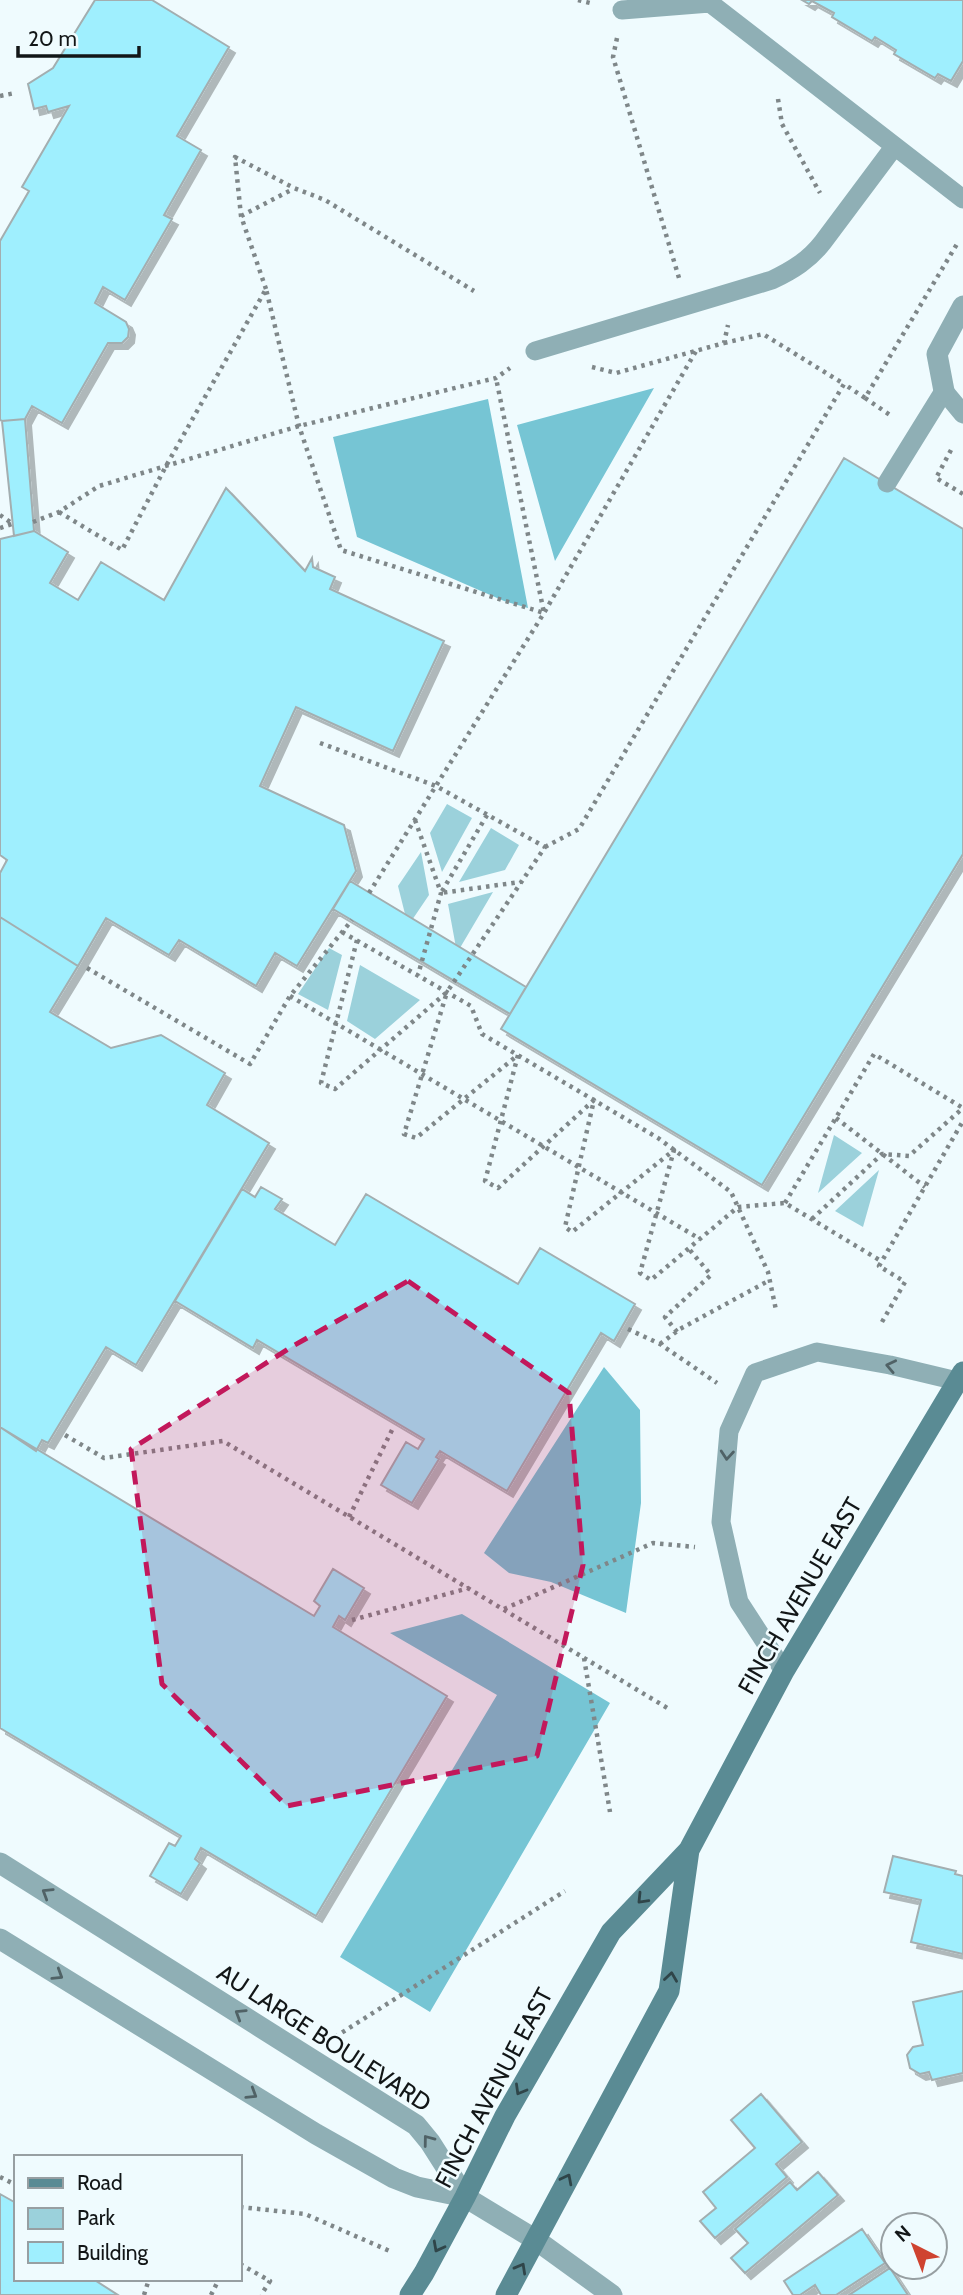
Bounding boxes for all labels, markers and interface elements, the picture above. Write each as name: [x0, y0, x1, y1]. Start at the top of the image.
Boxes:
scale bar: [18, 14, 138, 58]
text: 20 m: [28, 26, 77, 51]
one-way arrow: [885, 1360, 897, 1374]
one-way arrow: [720, 1449, 735, 1460]
street label: FINCH AVENUE EAST: [731, 1492, 868, 1699]
one-way arrow: [42, 1888, 55, 1901]
one-way arrow: [638, 1891, 651, 1904]
street label: AU LARGE BOULEVARD: [212, 1958, 437, 2118]
one-way arrow: [51, 1967, 64, 1980]
one-way arrow: [663, 1972, 678, 1983]
street label: FINCH AVENUE EAST: [429, 1983, 559, 2193]
one-way arrow: [234, 2009, 247, 2022]
one-way arrow: [515, 2083, 528, 2095]
one-way arrow: [244, 2086, 257, 2099]
one-way arrow: [424, 2135, 436, 2148]
legend: [14, 2155, 242, 2281]
text: Road: [77, 2170, 123, 2195]
one-way arrow: [559, 2174, 573, 2186]
text: Park: [77, 2205, 115, 2230]
north arrow: [879, 2211, 949, 2281]
text: N: [890, 2221, 916, 2247]
one-way arrow: [433, 2239, 447, 2252]
text: Building: [77, 2240, 149, 2265]
one-way arrow: [513, 2262, 526, 2275]

